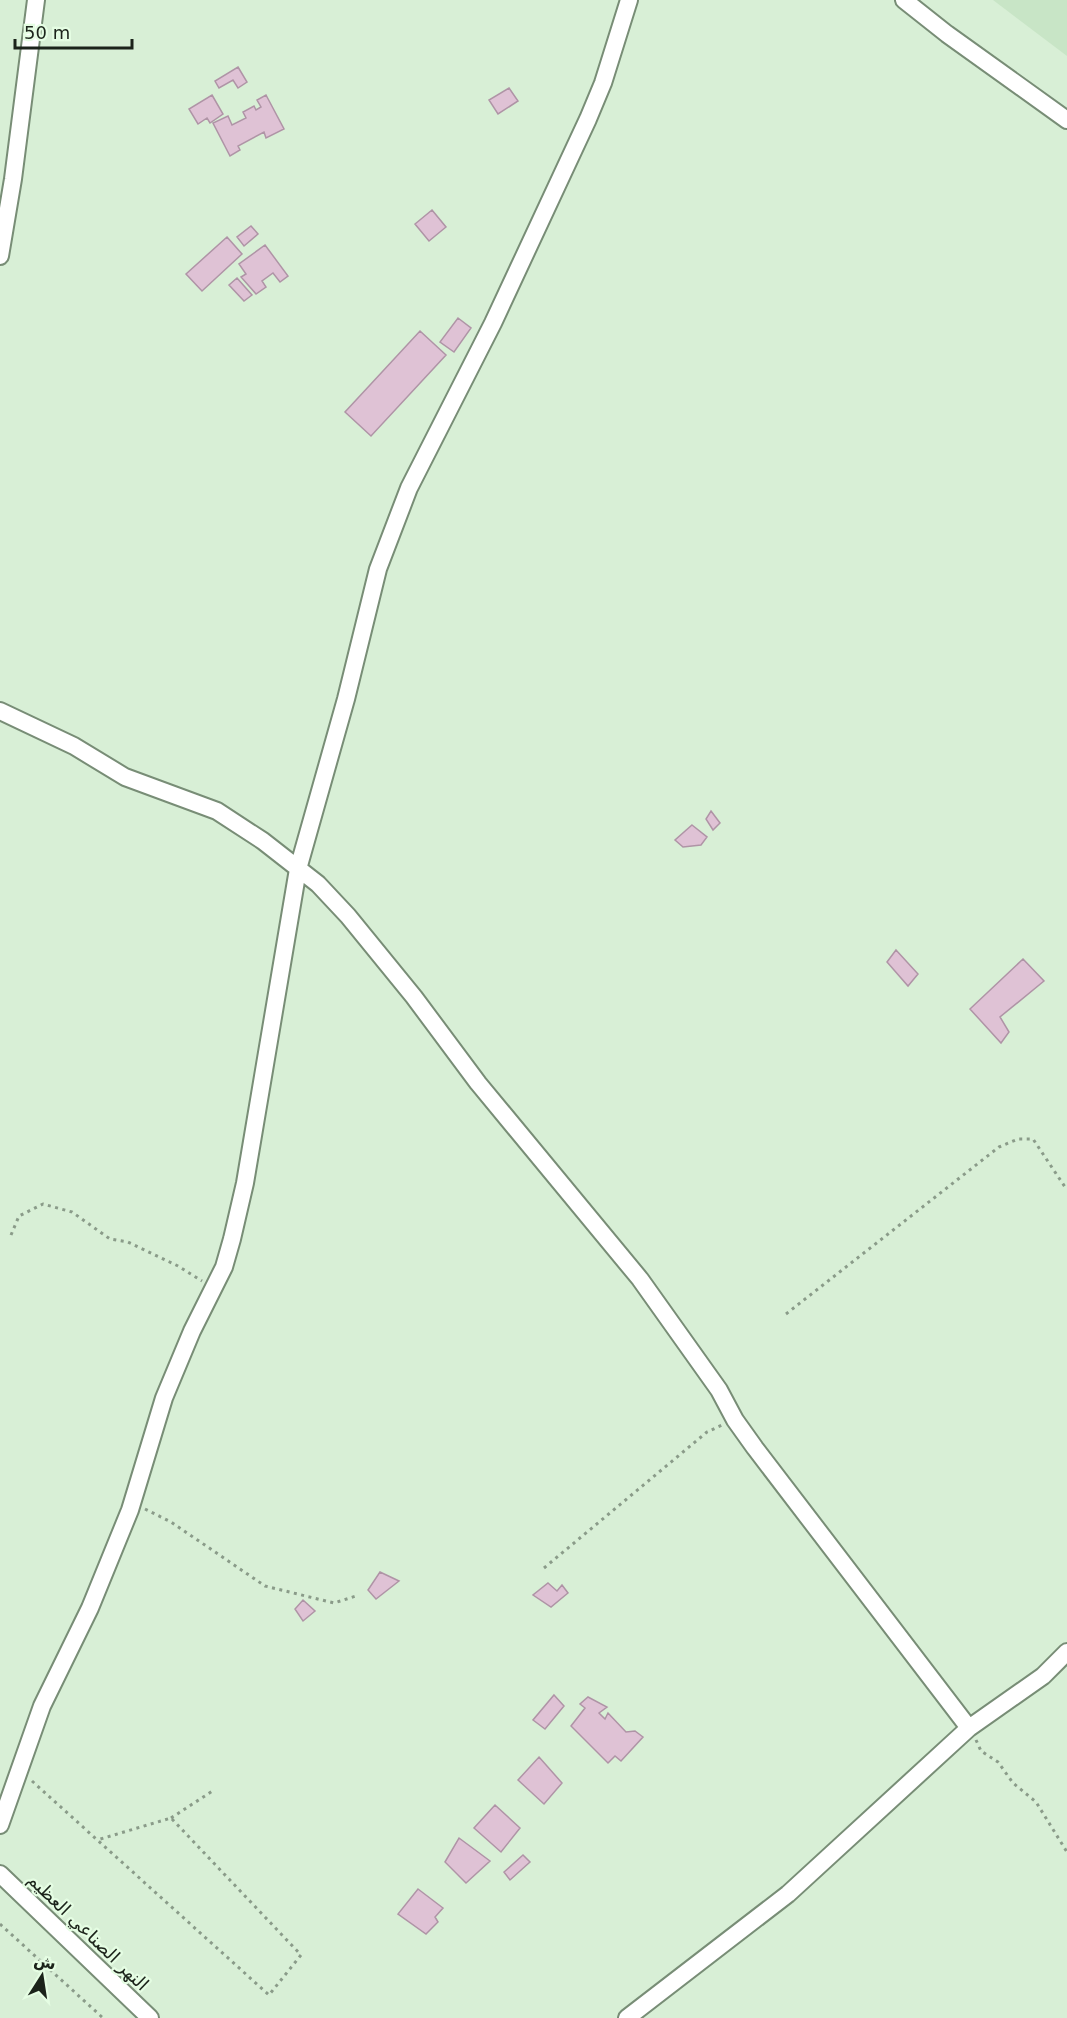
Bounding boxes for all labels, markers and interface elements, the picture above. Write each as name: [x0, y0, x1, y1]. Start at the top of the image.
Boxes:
scale bar: [15, 12, 132, 50]
text: 50 m: [24, 22, 70, 43]
street label: النهر الصناعي العظيم: [23, 1869, 153, 1995]
north arrow: [12, 1946, 72, 2006]
text: ش: [32, 1950, 58, 1973]

